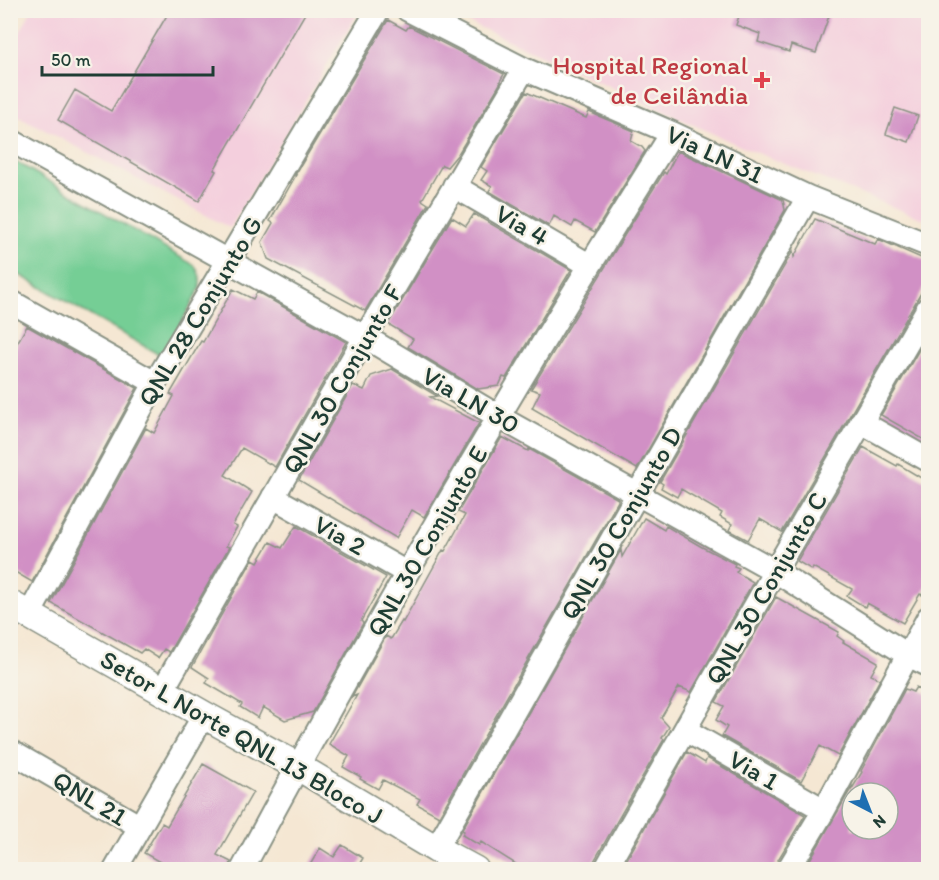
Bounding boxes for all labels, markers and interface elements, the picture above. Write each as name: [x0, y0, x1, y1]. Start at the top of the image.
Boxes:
scale bar: [42, 39, 213, 77]
text: 50 m: [51, 49, 91, 71]
place label: Hospital Regional de Ceilândia: [553, 49, 748, 111]
marker: Hospital Regional de Ceilândia: [753, 71, 771, 89]
street label: Via LN 31: [661, 118, 769, 190]
street label: Via 4: [490, 197, 555, 253]
street label: QNL 28 Conjunto G: [131, 210, 269, 412]
street label: QNL 30 Conjunto F: [275, 278, 410, 480]
street label: Via LN 30: [417, 359, 525, 441]
street label: QNL 30 Conjunto D: [553, 421, 689, 625]
street label: QNL 30 Conjunto E: [359, 440, 495, 642]
street label: QNL 30 Conjunto C: [698, 486, 834, 690]
street label: Via 2: [308, 508, 372, 562]
street label: Setor L Norte QNL 13 Bloco J: [95, 643, 389, 831]
street label: Via 1: [723, 743, 785, 797]
street label: QNL 21: [47, 763, 133, 833]
north arrow: [840, 781, 900, 841]
text: N: [869, 811, 890, 832]

